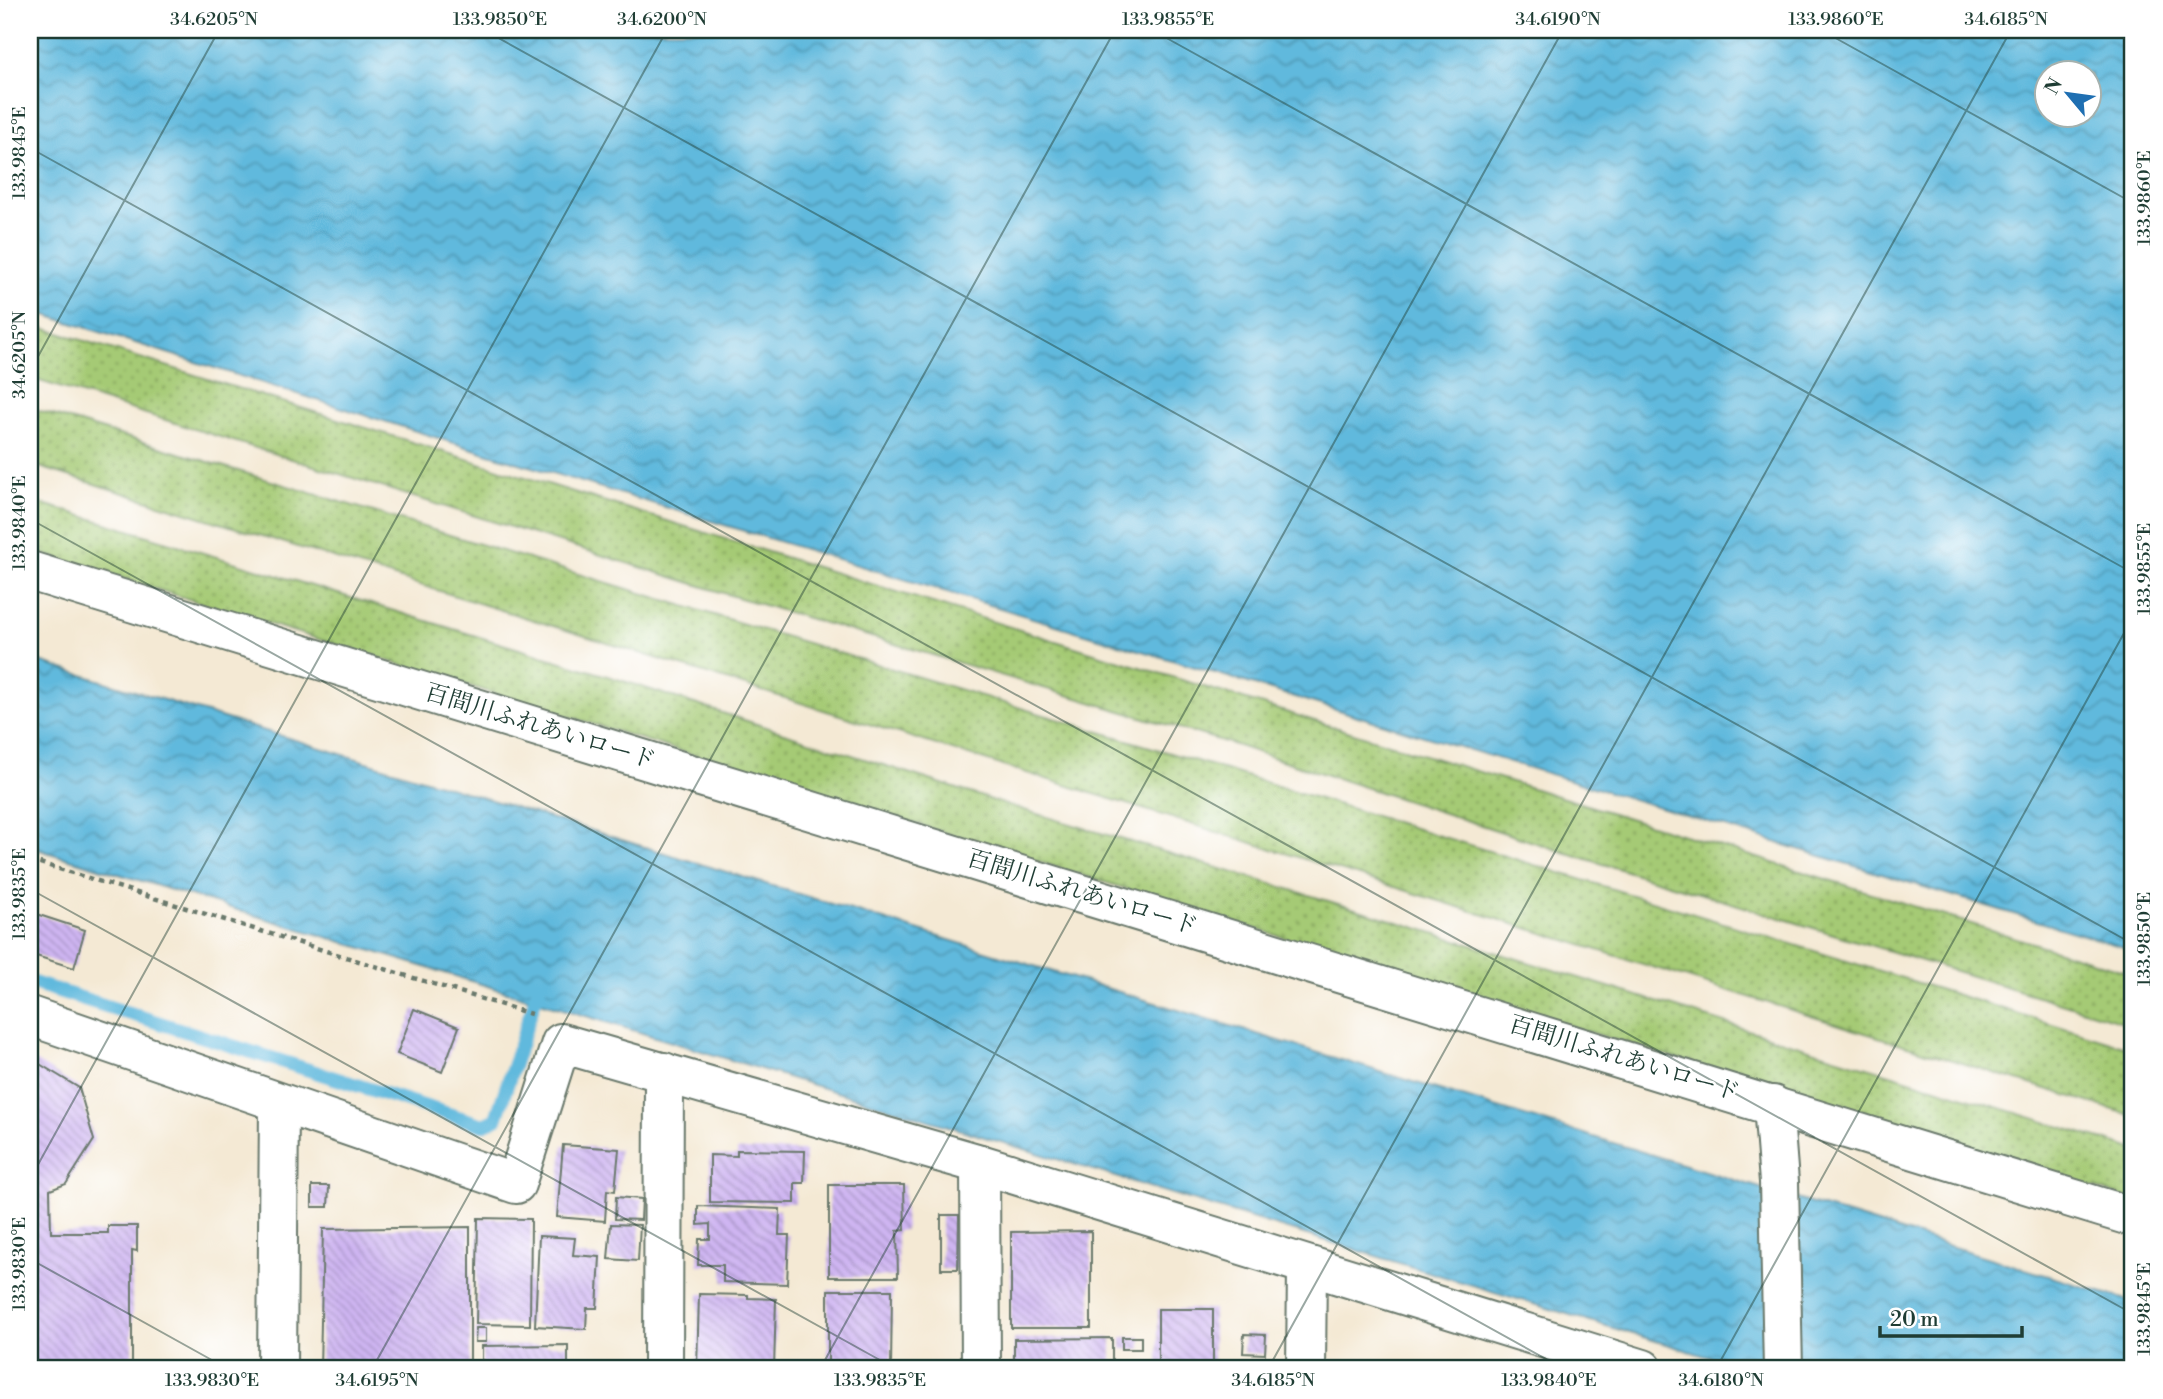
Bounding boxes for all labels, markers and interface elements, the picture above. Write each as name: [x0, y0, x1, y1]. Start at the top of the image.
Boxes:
text: 34.6205°N: [170, 8, 259, 31]
text: 133.9850°E: [453, 8, 547, 31]
text: 34.6200°N: [617, 8, 708, 31]
text: 133.9855°E: [1122, 8, 1214, 31]
text: 34.6190°N: [1515, 8, 1601, 31]
text: 133.9860°E: [1788, 8, 1884, 31]
text: 34.6185°N: [1964, 8, 2048, 31]
north arrow: [2034, 60, 2104, 130]
text: N: [2040, 74, 2068, 99]
text: 133.9845°E: [8, 106, 31, 200]
text: 133.9860°E: [2133, 150, 2156, 246]
text: 34.6205°N: [8, 310, 31, 399]
text: 133.9840°E: [8, 475, 31, 571]
text: 133.9855°E: [2133, 523, 2156, 615]
street label: 百間川ふれあいロード: [421, 678, 659, 776]
street label: 百間川ふれあいロード: [963, 844, 1201, 942]
text: 133.9835°E: [8, 848, 31, 940]
text: 133.9850°E: [2133, 892, 2156, 986]
street label: 百間川ふれあいロード: [1505, 1010, 1743, 1108]
text: 133.9830°E: [8, 1217, 31, 1311]
text: 133.9845°E: [2133, 1262, 2156, 1356]
scale bar: [1880, 1294, 2021, 1338]
text: 20 m: [1890, 1307, 1939, 1333]
text: 133.9830°E: [165, 1369, 259, 1392]
text: 34.6195°N: [335, 1369, 419, 1392]
text: 133.9835°E: [834, 1369, 926, 1392]
text: 34.6185°N: [1231, 1369, 1315, 1392]
text: 133.9840°E: [1501, 1369, 1597, 1392]
text: 34.6180°N: [1678, 1369, 1764, 1392]

